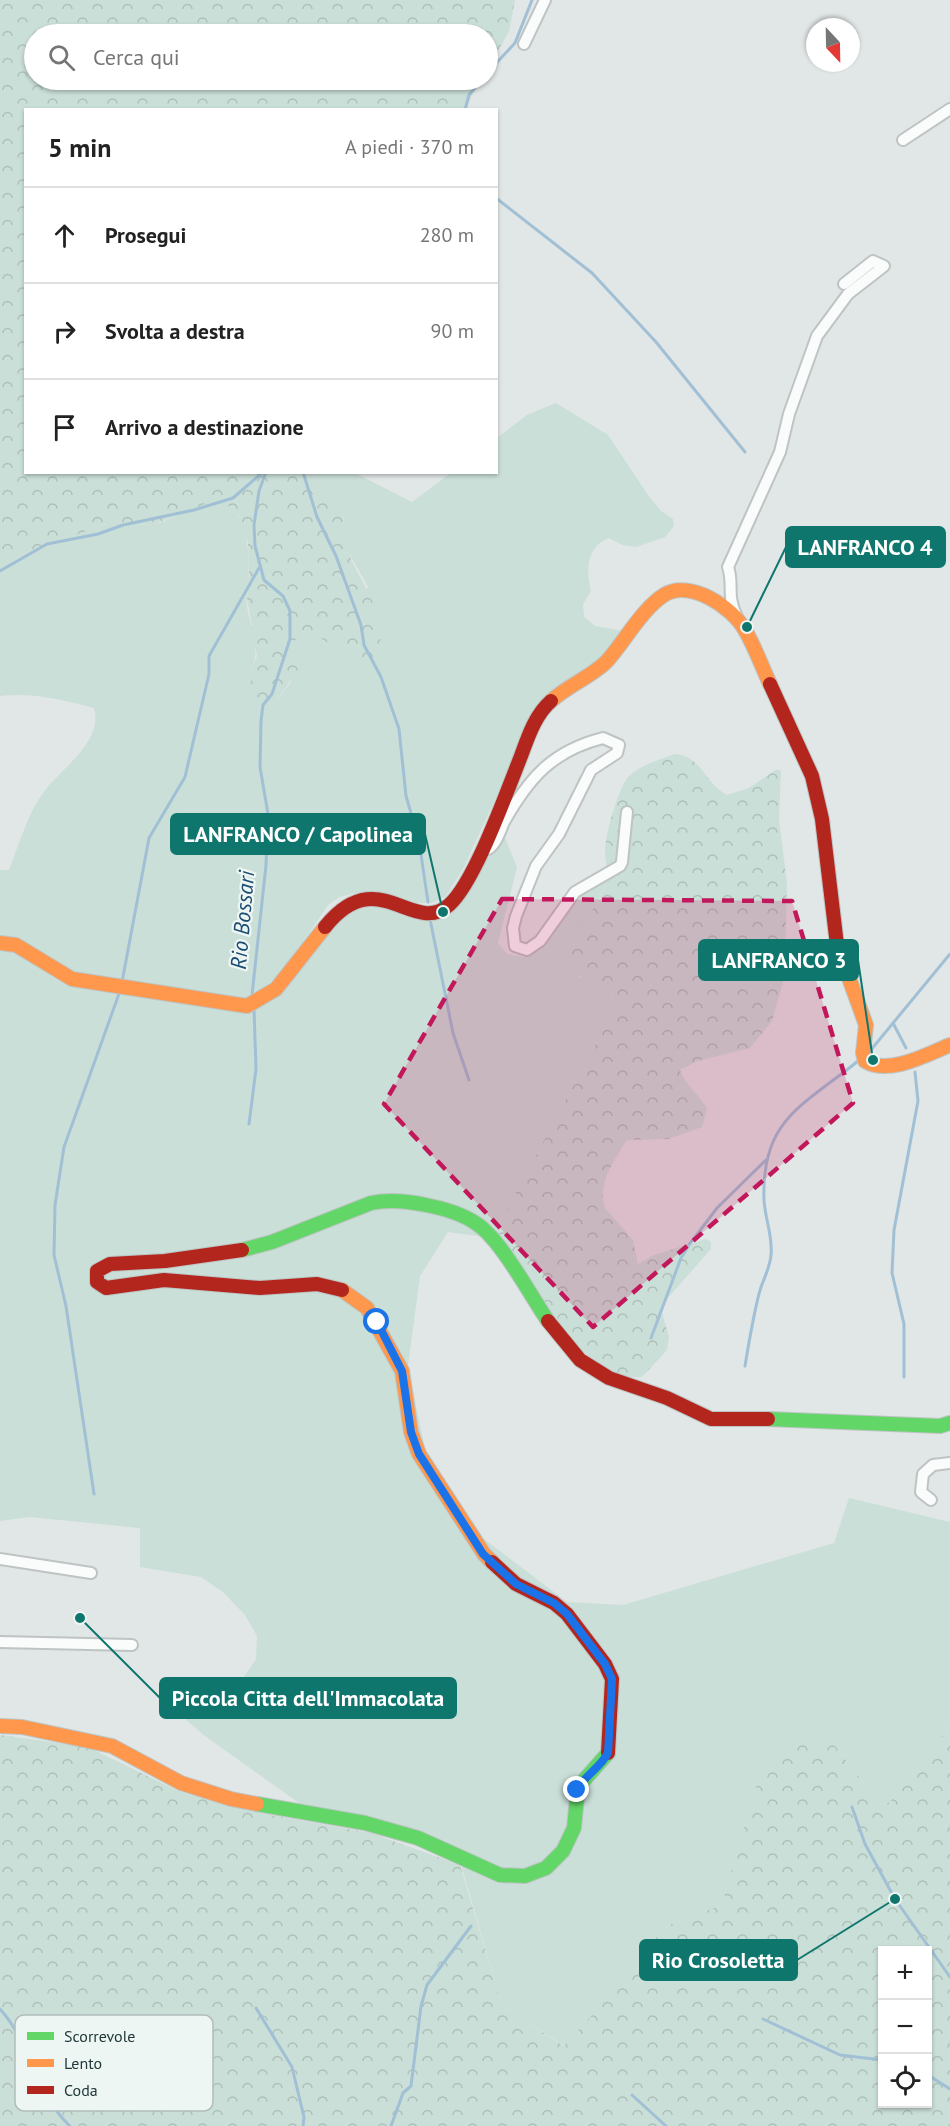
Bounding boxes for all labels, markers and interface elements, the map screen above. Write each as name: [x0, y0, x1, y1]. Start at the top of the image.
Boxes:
north arrow: [806, 18, 860, 72]
search box: [24, 24, 498, 90]
icon: search: [45, 41, 78, 74]
text: Cerca qui: [93, 43, 180, 71]
text: 5 min: [48, 131, 111, 164]
text: A piedi · 370 m: [345, 134, 474, 160]
icon: ahead: [48, 219, 81, 252]
text: Prosegui: [105, 221, 186, 249]
text: 280 m: [420, 222, 474, 248]
icon: right: [48, 315, 81, 348]
text: Svolta a destra: [105, 317, 245, 345]
text: 90 m: [431, 318, 474, 344]
icon: arrive: [48, 411, 81, 444]
text: Arrivo a destinazione: [105, 413, 304, 441]
callout: LANFRANCO 4: [786, 527, 945, 567]
text: LANFRANCO 4: [798, 533, 933, 561]
callout: LANFRANCO / Capolinea: [171, 814, 425, 854]
text: LANFRANCO / Capolinea: [183, 820, 413, 848]
water label: Rio Bossari: [224, 868, 260, 971]
callout: LANFRANCO 3: [699, 940, 858, 980]
text: LANFRANCO 3: [712, 946, 846, 974]
route start: [363, 1308, 389, 1334]
callout: Piccola Citta dell'Immacolata: [160, 1678, 456, 1718]
text: Piccola Citta dell'Immacolata: [172, 1684, 444, 1712]
route end: [563, 1776, 589, 1802]
callout: Rio Crosoletta: [640, 1940, 797, 1980]
text: Rio Crosoletta: [652, 1946, 784, 1974]
map controls: [878, 1946, 932, 2108]
button: +: [878, 1946, 932, 2000]
button: −: [878, 2000, 932, 2054]
legend: [15, 2015, 213, 2111]
text: Scorrevole: [64, 2026, 136, 2046]
text: Lento: [64, 2053, 102, 2073]
button: locate: [878, 2054, 932, 2108]
text: Coda: [64, 2080, 98, 2100]

